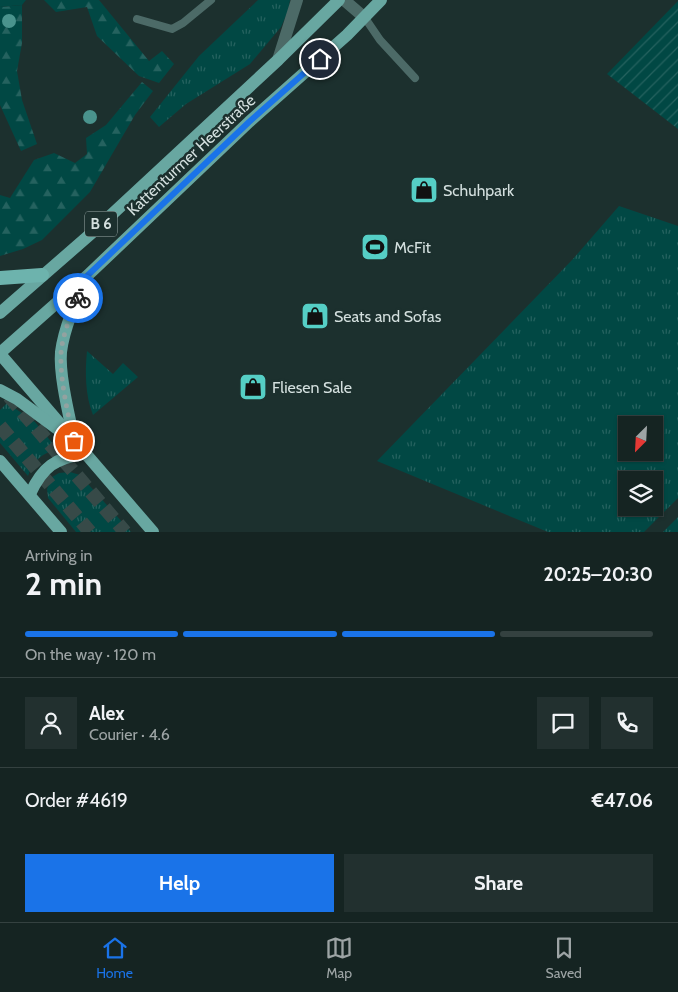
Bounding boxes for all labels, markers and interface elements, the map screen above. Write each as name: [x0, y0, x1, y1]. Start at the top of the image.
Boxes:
pin: [299, 38, 341, 80]
icon: home: [306, 45, 334, 73]
street label: Kattenturmer Heerstraße: [123, 91, 259, 219]
shop icon: Schuhpark: [409, 175, 439, 205]
place label: Schuhpark: [443, 181, 515, 200]
road number: B 6: [85, 212, 117, 236]
sports icon: McFit: [360, 232, 390, 262]
place label: McFit: [394, 238, 432, 257]
courier: [53, 273, 103, 323]
icon: bike: [64, 284, 92, 312]
shop icon: Seats and Sofas: [300, 301, 330, 331]
place label: Seats and Sofas: [334, 307, 442, 326]
shop icon: Fliesen Sale: [238, 372, 268, 402]
place label: Fliesen Sale: [272, 378, 352, 397]
north arrow: [618, 416, 662, 461]
map controls: [618, 416, 663, 516]
pin: [53, 420, 95, 462]
icon: bag: [60, 427, 88, 455]
button: layers: [618, 471, 663, 516]
text: Arriving in: [25, 546, 92, 565]
text: 20:25–20:30: [543, 563, 653, 586]
text: 2 min: [25, 564, 102, 603]
text: On the way · 120 m: [25, 645, 156, 664]
button: person: [25, 697, 77, 749]
button: chat: [537, 697, 589, 749]
button: phone: [601, 697, 653, 749]
text: Alex: [89, 702, 125, 725]
text: Courier · 4.6: [89, 725, 170, 744]
text: Order #4619: [25, 789, 128, 812]
text: €47.06: [592, 789, 653, 812]
button: Help: [25, 854, 334, 912]
button: Share: [344, 854, 653, 912]
tab: Home: [96, 934, 133, 982]
tab: Map: [325, 934, 353, 982]
tab: Saved: [546, 934, 582, 982]

